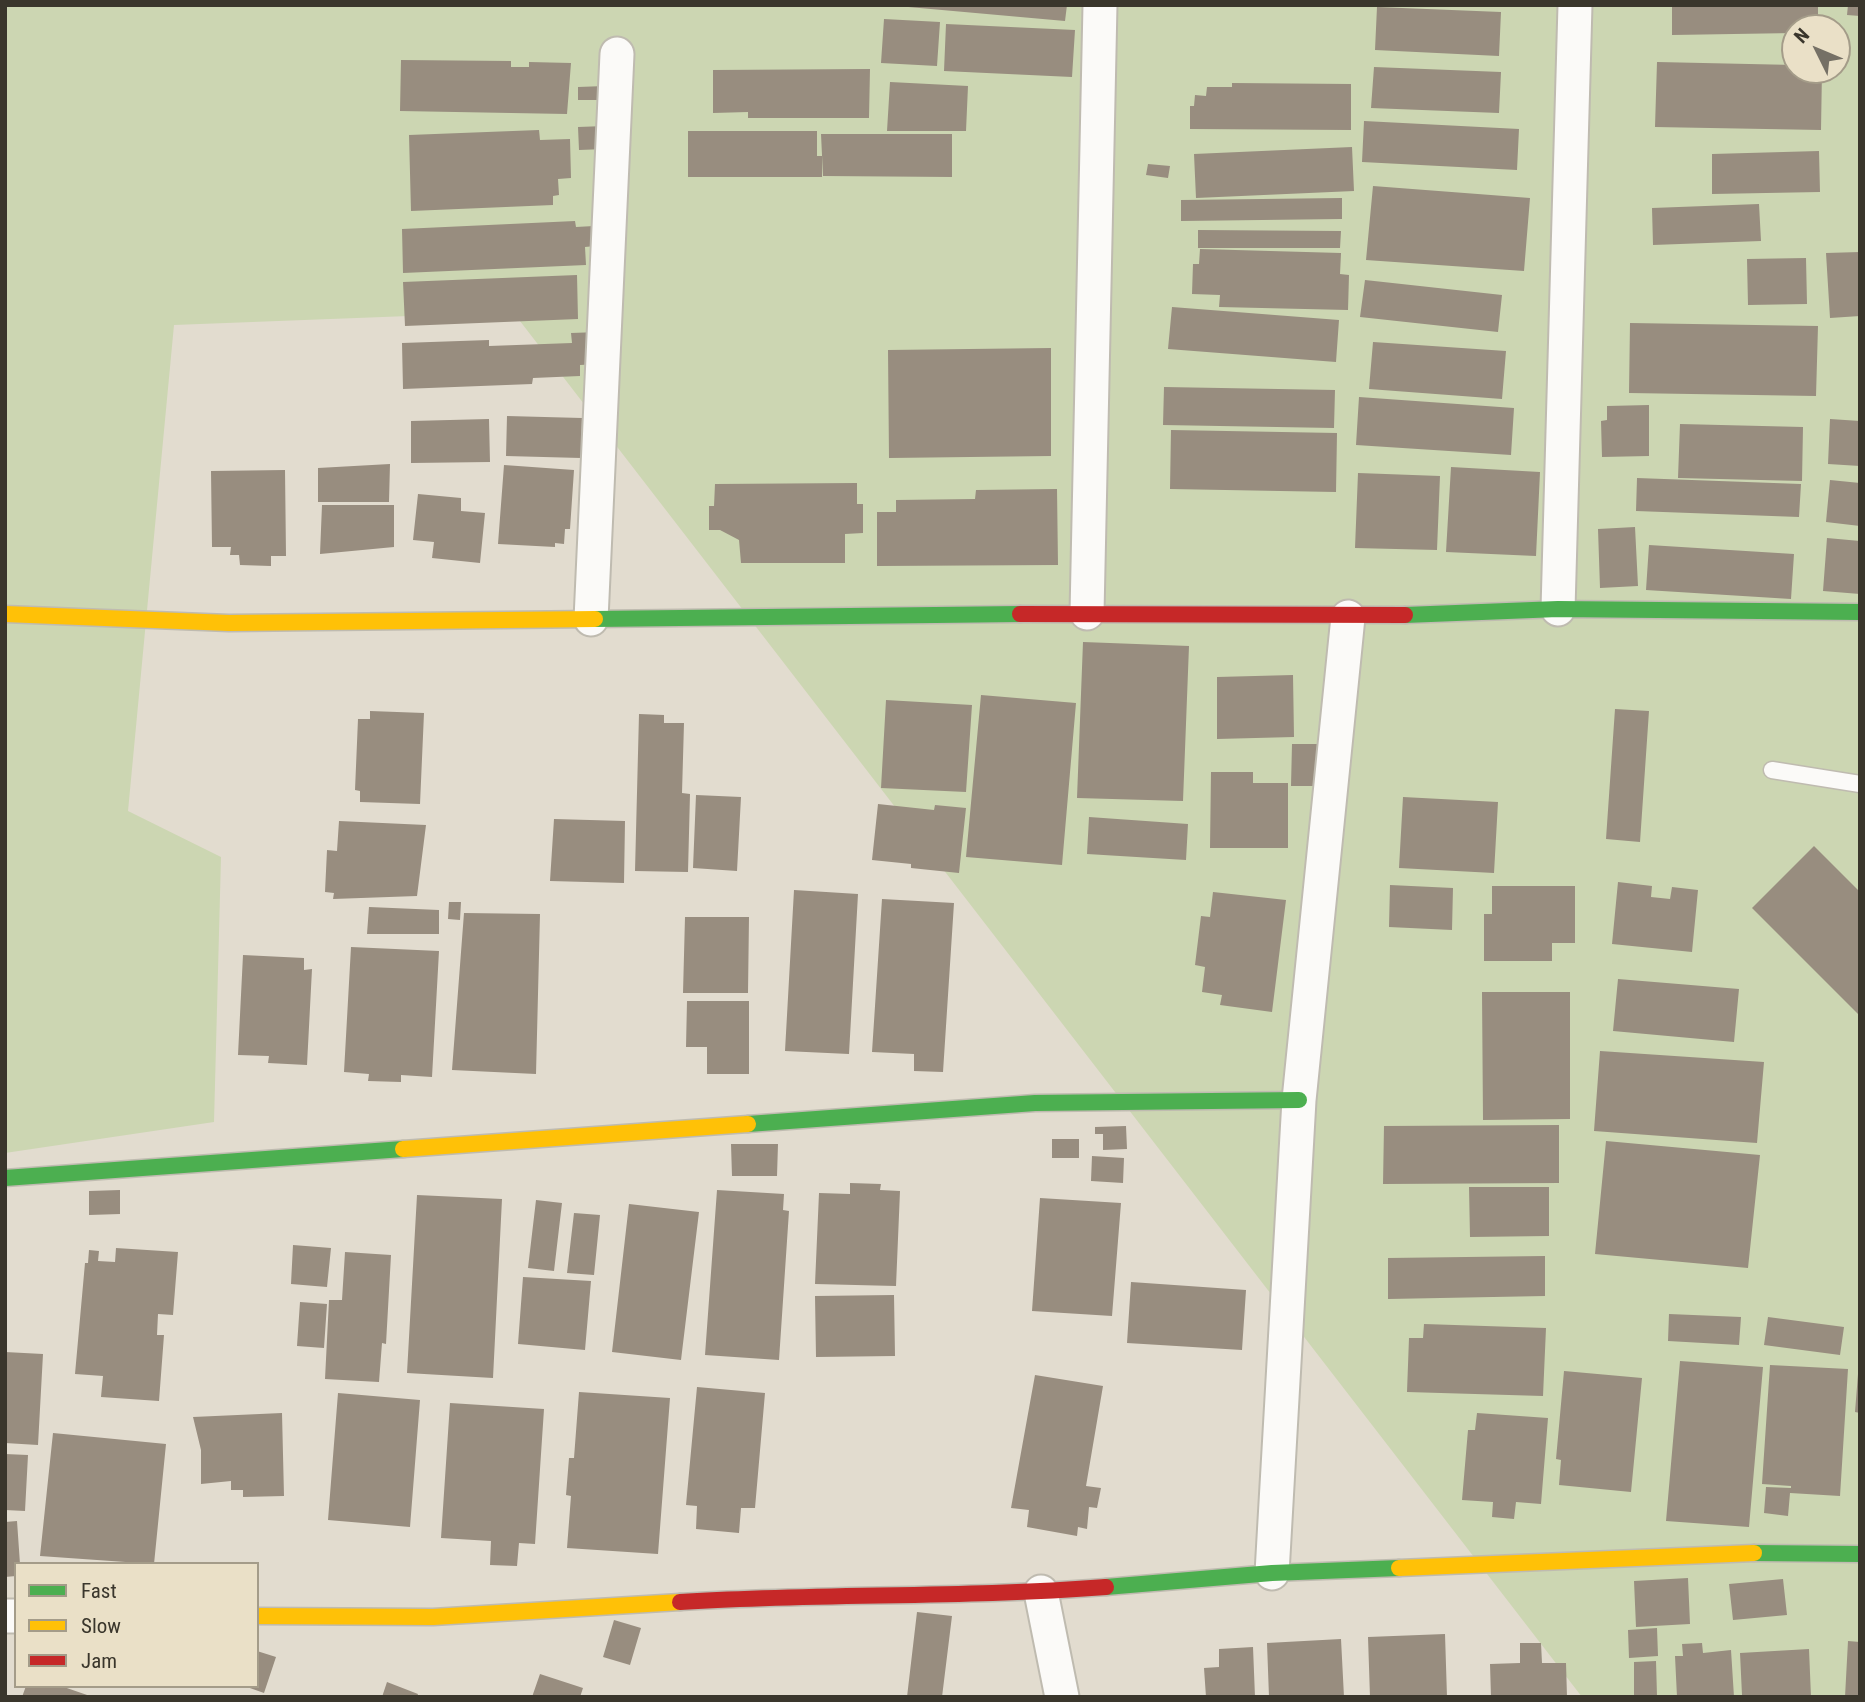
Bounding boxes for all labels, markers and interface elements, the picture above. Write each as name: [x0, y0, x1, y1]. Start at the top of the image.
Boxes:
north arrow: [1781, 14, 1851, 84]
text: N: [1789, 24, 1814, 48]
legend: [14, 1562, 259, 1688]
text: Fast: [81, 1579, 117, 1603]
text: Slow: [81, 1614, 121, 1638]
text: Jam: [81, 1649, 117, 1673]

